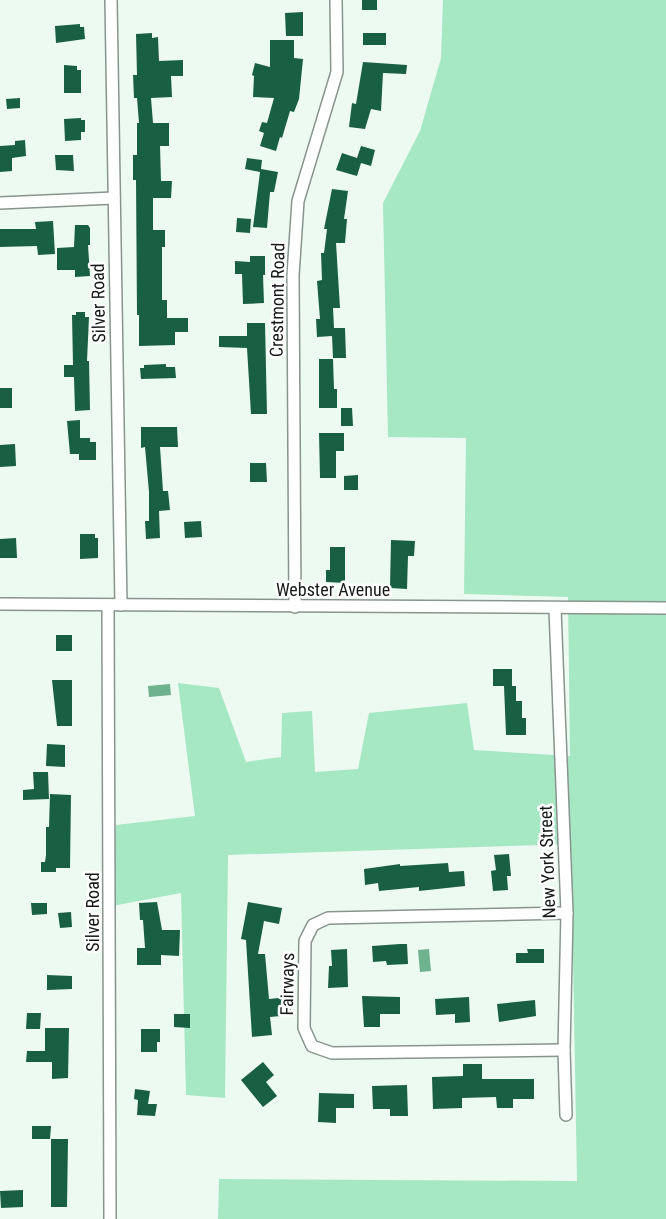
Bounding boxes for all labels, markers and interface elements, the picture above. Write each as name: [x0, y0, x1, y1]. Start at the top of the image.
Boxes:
street label: Crestmont Road: [266, 243, 288, 357]
street label: Silver Road: [87, 263, 109, 343]
street label: Webster Avenue: [276, 579, 390, 600]
street label: New York Street: [535, 805, 559, 919]
street label: Silver Road: [82, 872, 103, 952]
street label: Fairways: [276, 953, 298, 1015]

